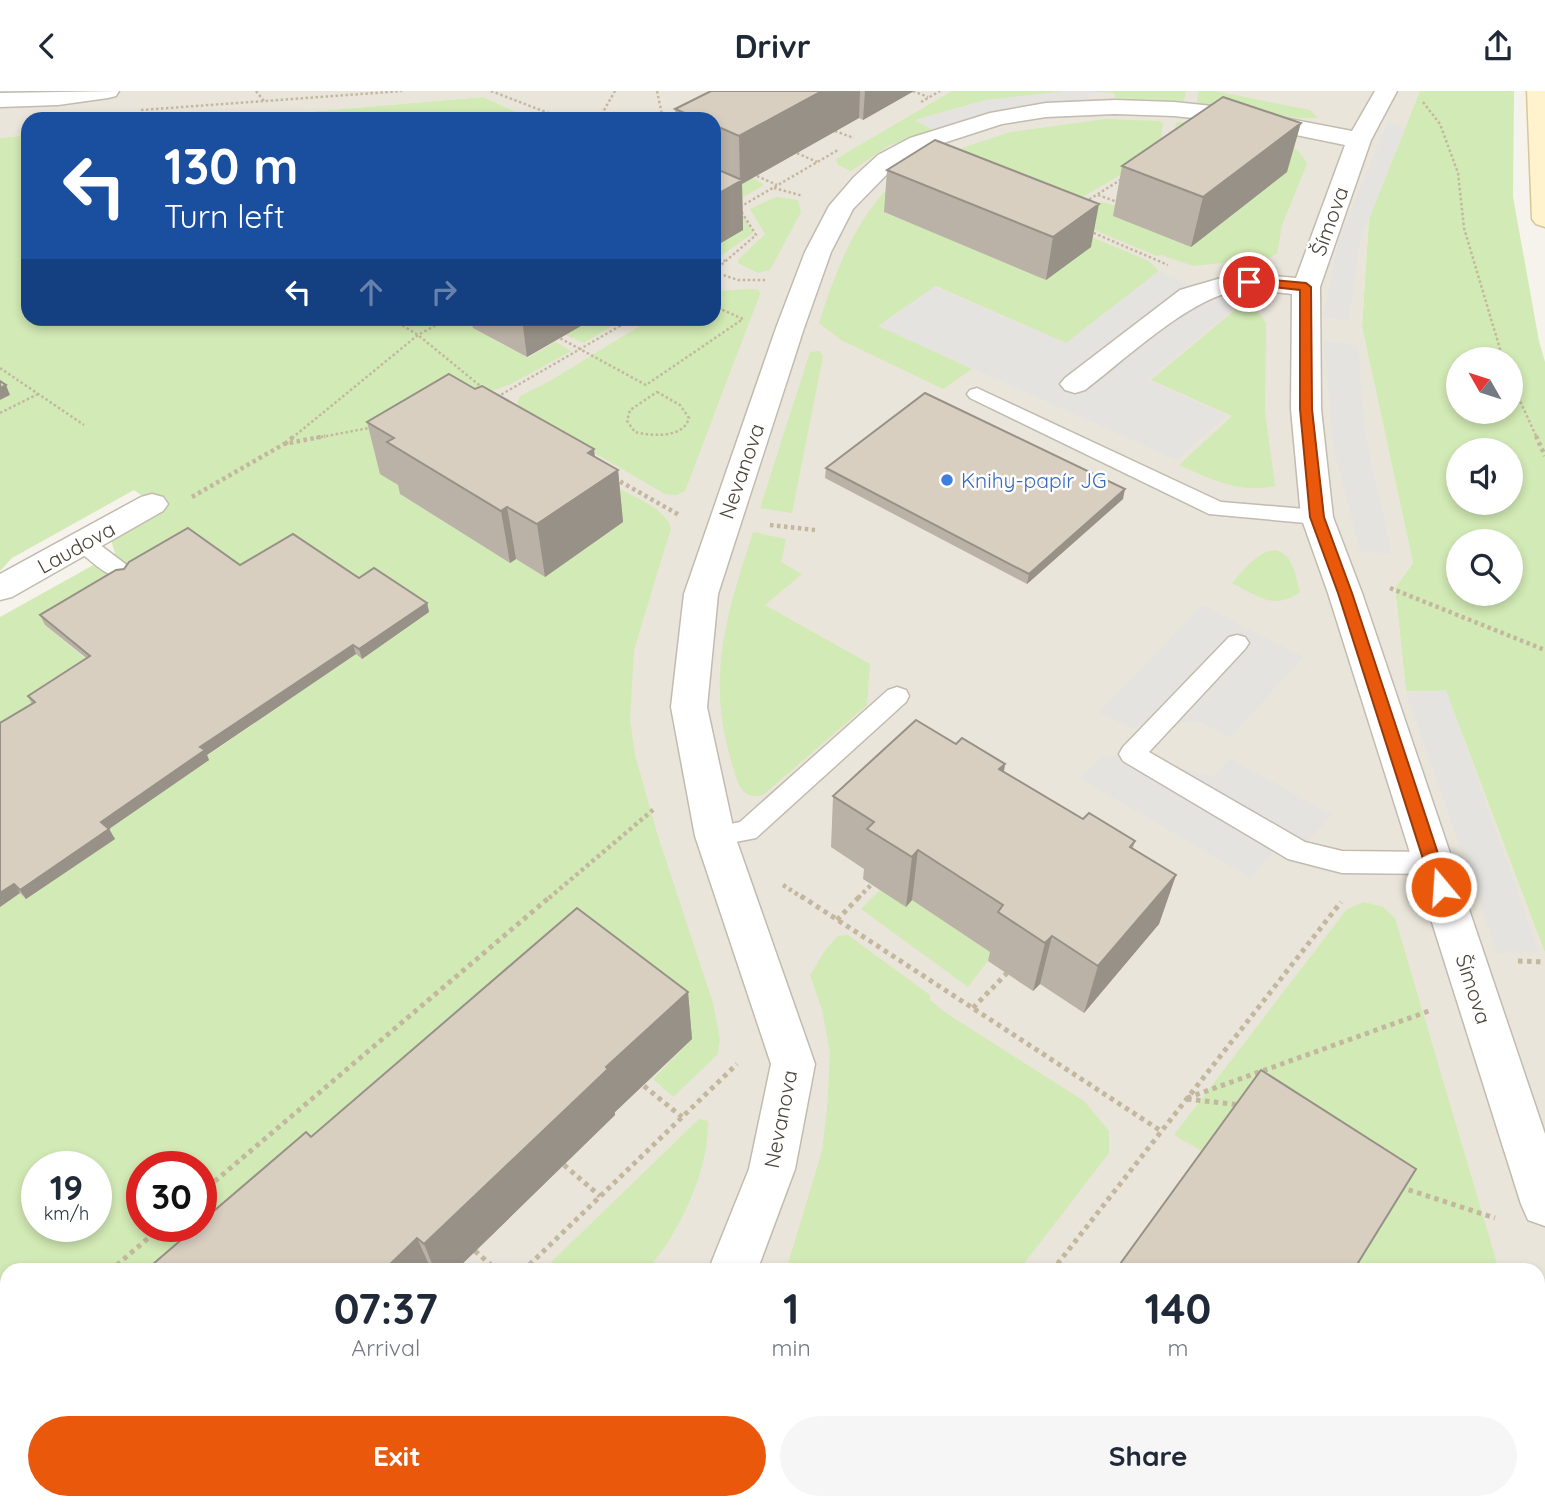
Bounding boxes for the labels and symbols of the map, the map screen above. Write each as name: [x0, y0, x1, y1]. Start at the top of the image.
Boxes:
street label: Šímova: [1305, 183, 1353, 259]
pin: [1219, 252, 1279, 312]
north arrow: [1446, 347, 1522, 423]
street label: Nevanova: [713, 420, 769, 522]
place label: Knihy-papír JG: [961, 467, 1107, 493]
marker: Knihy-papír JG: [939, 472, 955, 488]
street label: Laudova: [33, 515, 119, 579]
position arrow: [1404, 850, 1478, 924]
street label: Šímova: [1451, 951, 1497, 1027]
street label: Nevanova: [758, 1068, 802, 1170]
speed limit sign: 30: [126, 1151, 217, 1242]

